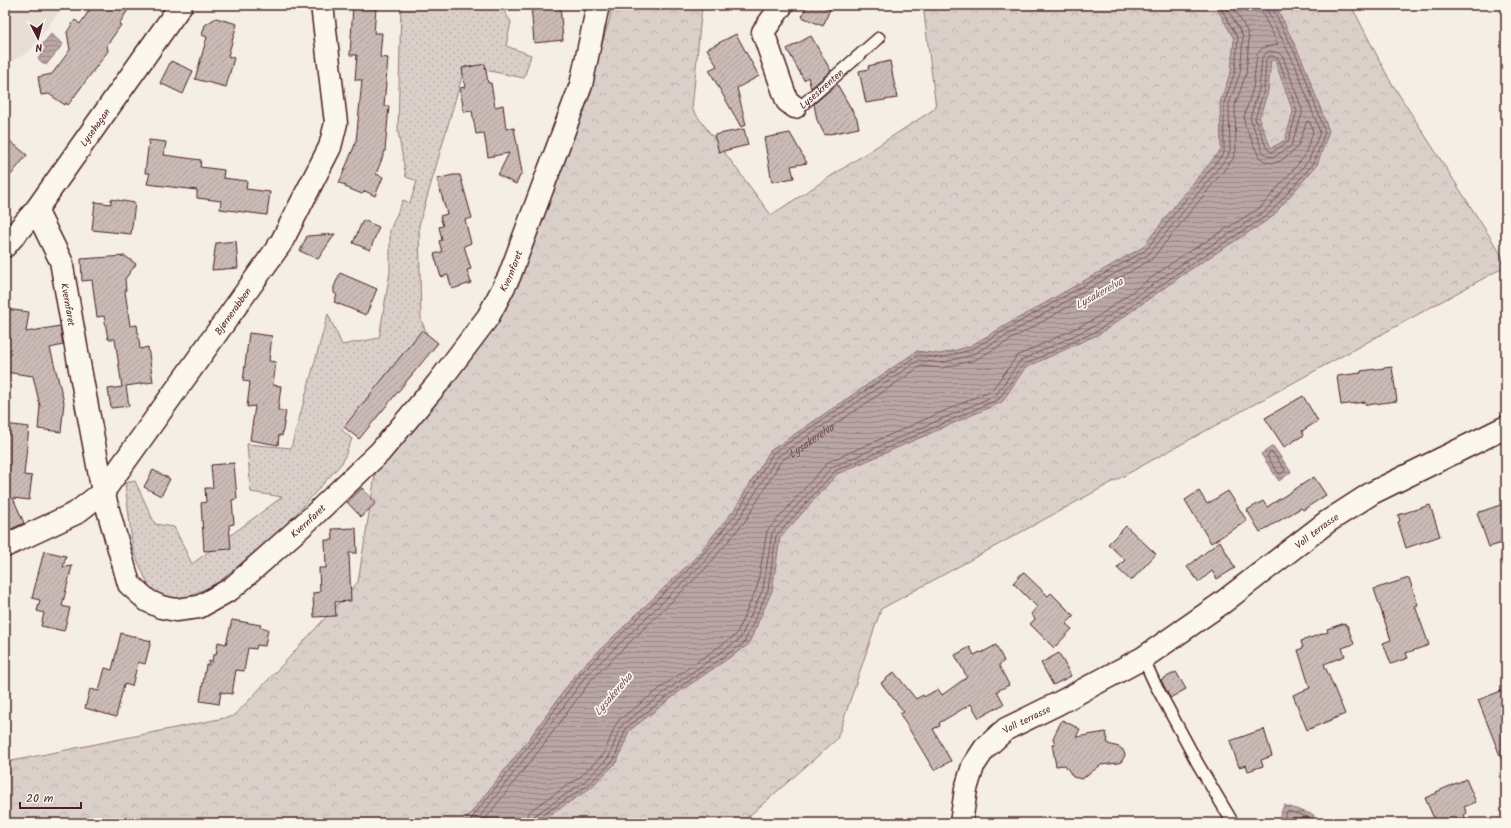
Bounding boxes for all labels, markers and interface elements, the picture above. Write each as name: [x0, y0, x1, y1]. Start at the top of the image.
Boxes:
north arrow: [18, 18, 58, 58]
text: N: [34, 38, 43, 56]
street label: Lyseskrenten: [796, 65, 848, 113]
street label: Lysehagan: [76, 105, 115, 150]
street label: Kvernfaret: [496, 248, 527, 295]
water label: Lysakerelva: [1072, 273, 1127, 314]
street label: Kvernfaret: [56, 282, 79, 328]
street label: Bjørnerabben: [211, 285, 256, 339]
water label: Lysakerelva: [785, 419, 839, 463]
street label: Kvernfaret: [287, 501, 330, 542]
street label: Voll terrasse: [1292, 509, 1343, 553]
water label: Lysakerelva: [590, 668, 638, 720]
street label: Voll terrasse: [999, 701, 1054, 738]
scale bar: [20, 784, 81, 810]
text: 20 m: [26, 789, 54, 808]

